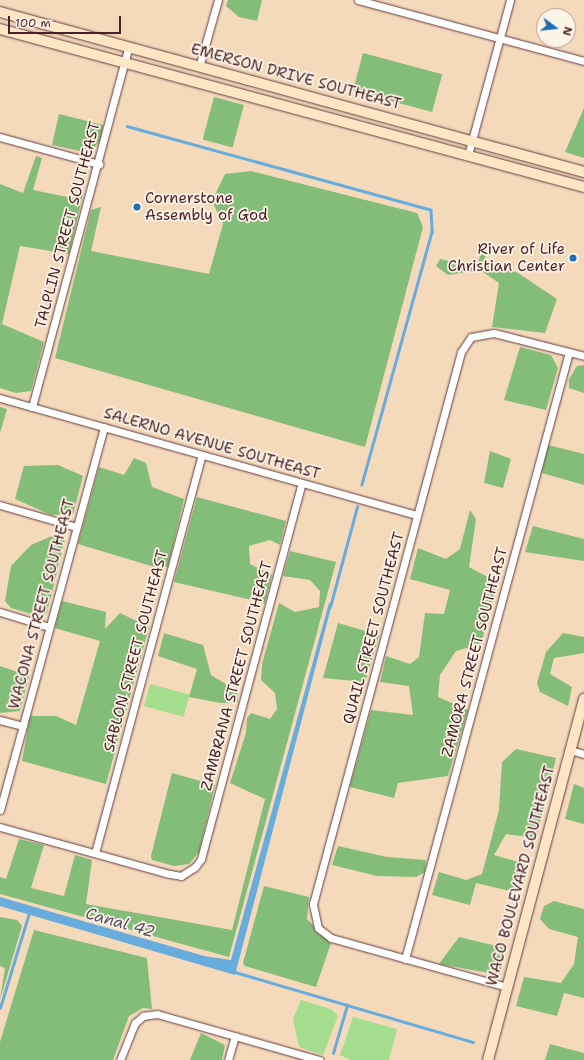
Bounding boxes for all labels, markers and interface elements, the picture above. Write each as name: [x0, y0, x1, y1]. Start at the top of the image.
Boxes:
scale bar: [10, 8, 123, 34]
north arrow: [536, 8, 576, 48]
text: 100 m: [15, 15, 51, 31]
text: N: [559, 25, 575, 37]
street label: EMERSON DRIVE SOUTHEAST: [189, 40, 403, 114]
street label: TALPLIN STREET SOUTHEAST: [32, 120, 104, 330]
place label: Cornerstone Assembly of God: [145, 189, 268, 224]
marker: Cornerstone Assembly of God: [132, 202, 142, 212]
place label: River of Life Christian Center: [448, 240, 565, 275]
marker: River of Life Christian Center: [568, 253, 578, 263]
street label: SALERNO AVENUE SOUTHEAST: [102, 404, 322, 484]
street label: WACONA STREET SOUTHEAST: [5, 497, 79, 711]
street label: QUAIL STREET SOUTHEAST: [340, 530, 408, 726]
street label: ZAMORA STREET SOUTHEAST: [438, 545, 512, 759]
street label: SABLON STREET SOUTHEAST: [100, 548, 172, 754]
street label: ZAMBRANA STREET SOUTHEAST: [198, 559, 276, 793]
street label: WACO BOULEVARD SOUTHEAST: [483, 764, 559, 988]
water label: Canal 42: [83, 904, 157, 942]

